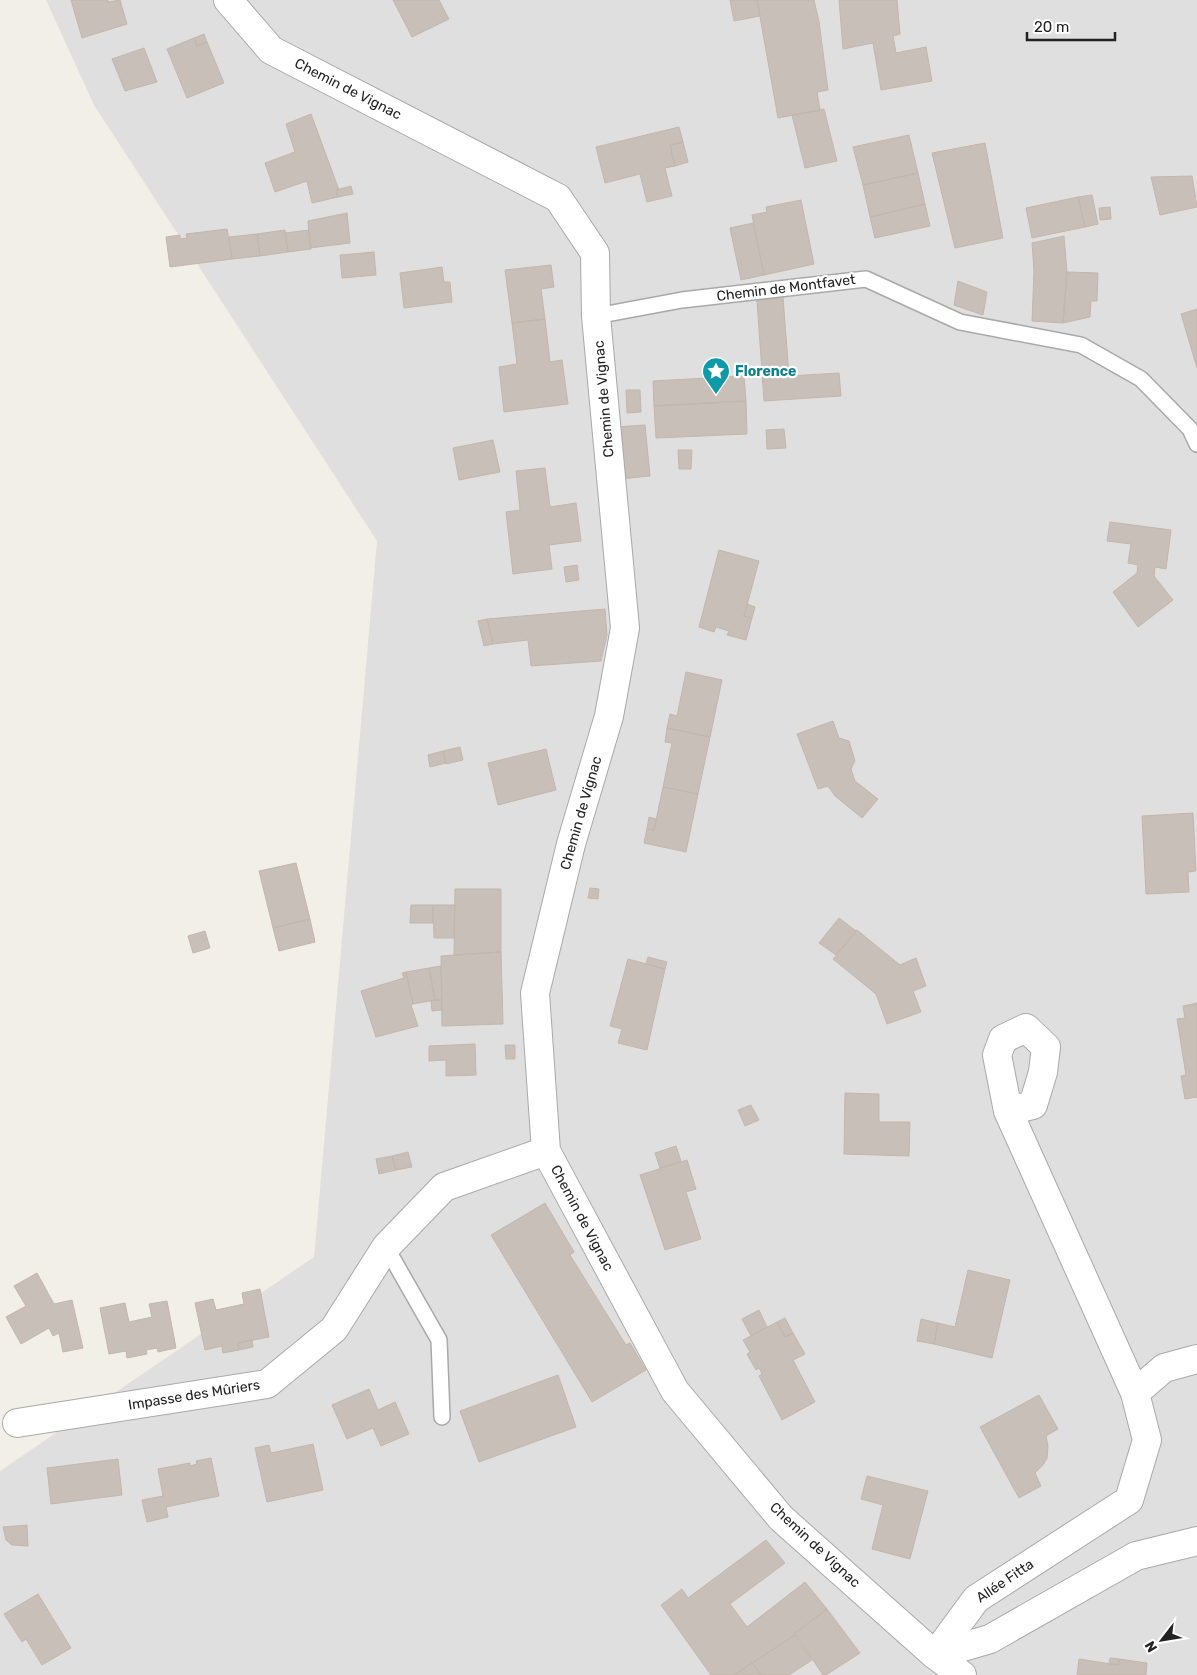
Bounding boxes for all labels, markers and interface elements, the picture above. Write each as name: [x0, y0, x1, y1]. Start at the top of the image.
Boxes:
scale bar: [1027, 10, 1114, 42]
text: 20 m: [1034, 18, 1069, 36]
street label: Chemin de Vignac: [292, 55, 404, 123]
street label: Chemin de Montfavet: [716, 271, 857, 305]
street label: Chemin de Vignac: [590, 339, 618, 458]
place icon: Florence: [701, 356, 731, 395]
place label: Florence: [735, 363, 796, 380]
street label: Chemin de Vignac: [557, 754, 605, 872]
street label: Chemin de Vignac: [547, 1162, 617, 1274]
street label: Impasse des Mûriers: [127, 1376, 261, 1414]
street label: Chemin de Vignac: [766, 1499, 864, 1591]
street label: Allée Fitta: [973, 1556, 1037, 1606]
north arrow: [1137, 1615, 1187, 1665]
text: N: [1141, 1638, 1161, 1655]

